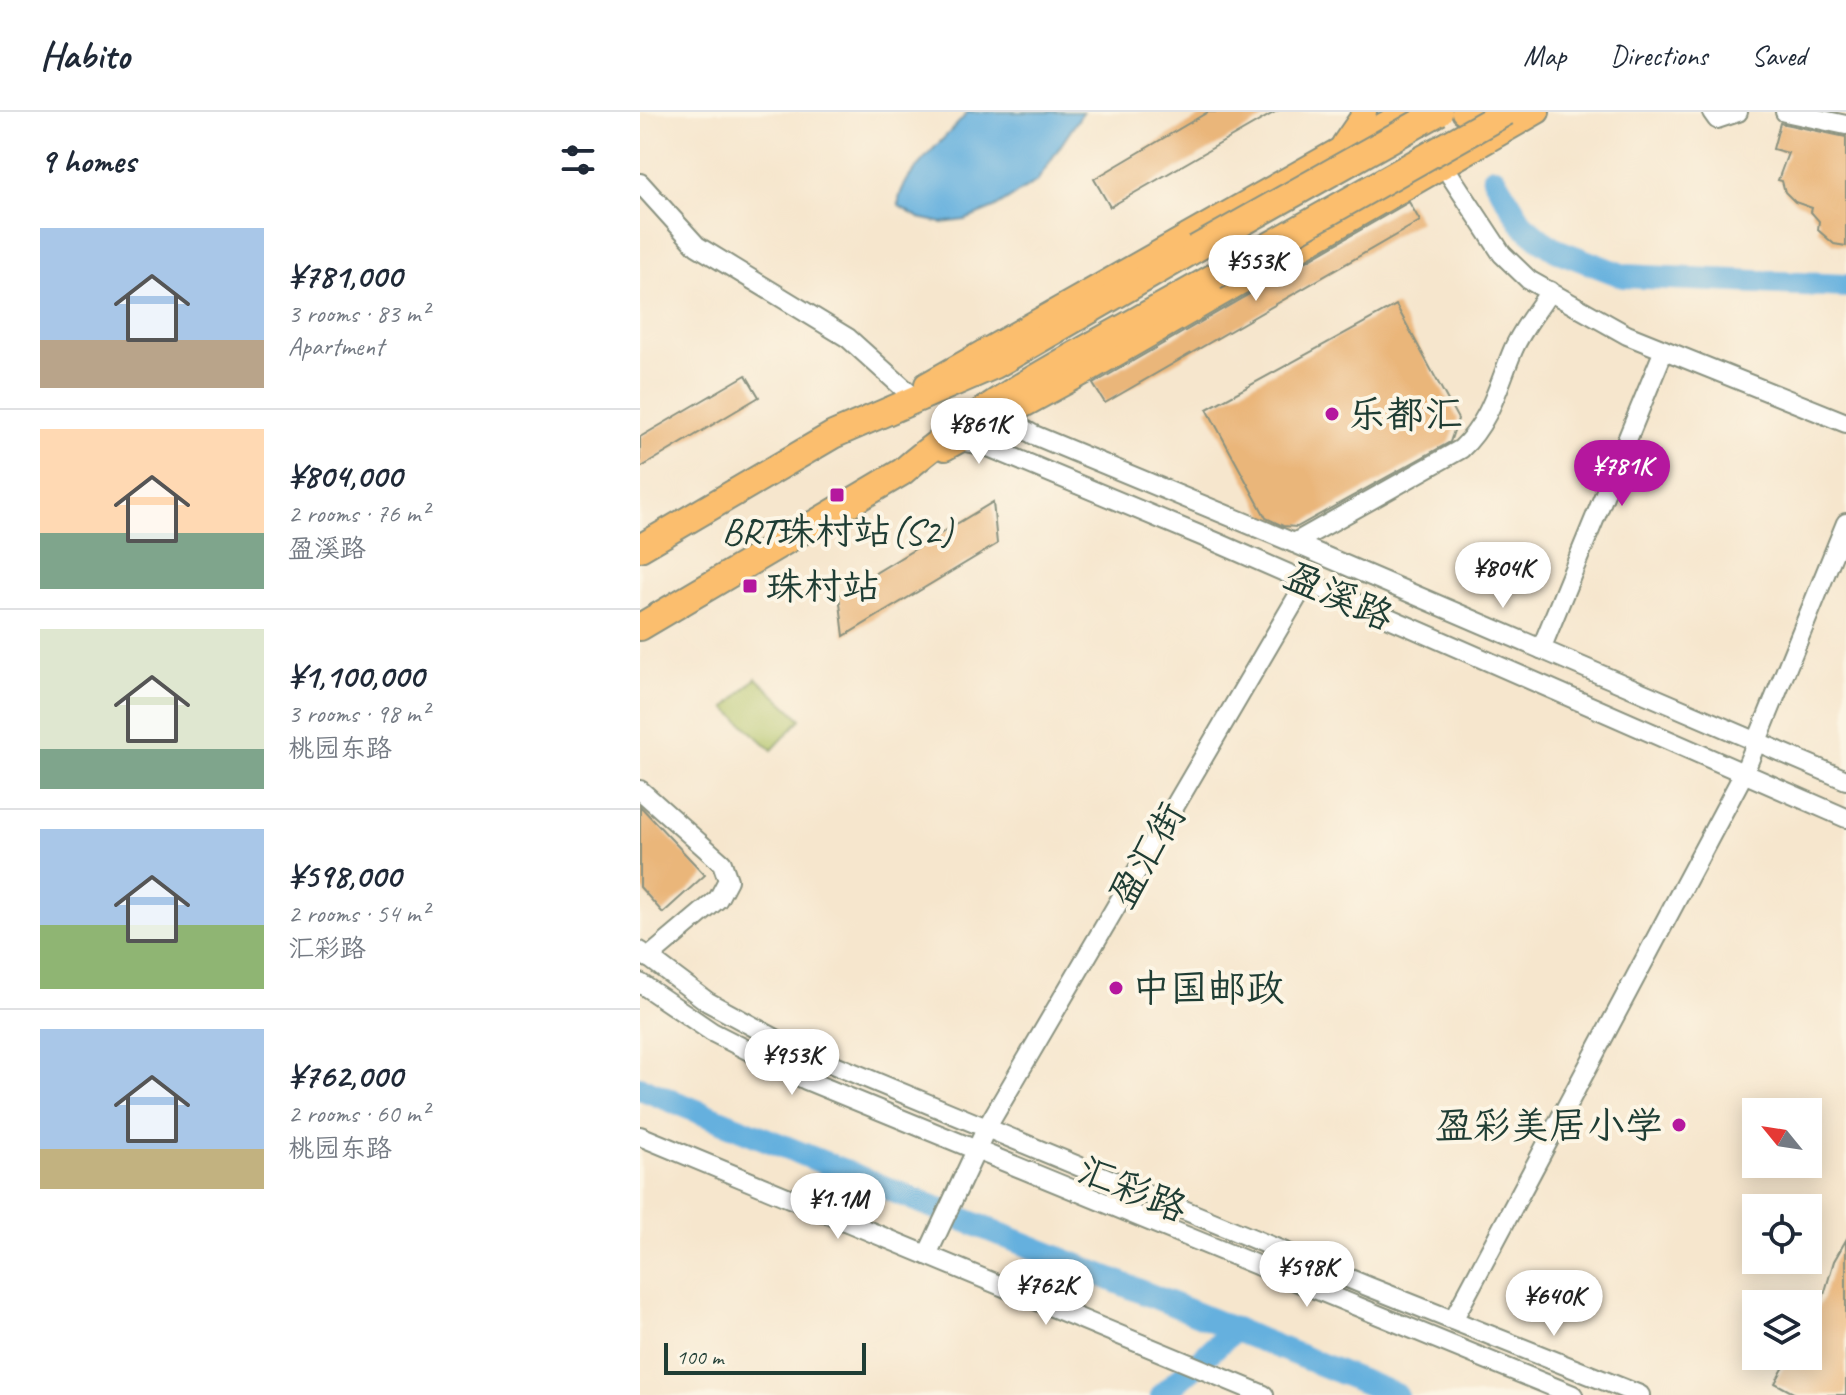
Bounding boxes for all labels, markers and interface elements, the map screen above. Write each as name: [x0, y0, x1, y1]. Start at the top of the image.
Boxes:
text: Habito: [40, 32, 129, 79]
text: Map: [1523, 38, 1566, 73]
text: Directions: [1610, 38, 1708, 73]
text: Saved: [1752, 38, 1806, 73]
icon: filters: [556, 138, 600, 182]
text: 9 homes: [40, 139, 136, 182]
pin: ¥553K: [1200, 235, 1312, 303]
text: ¥553K: [1226, 244, 1286, 277]
text: ¥781,000: [288, 254, 402, 297]
icon: home: [104, 260, 200, 356]
text: 3 rooms · 83 m²: [288, 297, 429, 330]
text: Apartment: [288, 330, 384, 363]
place label: 乐都汇: [1348, 391, 1462, 438]
pin: ¥861K: [923, 398, 1035, 466]
marker: 乐都汇: [1323, 405, 1341, 423]
text: ¥861K: [949, 407, 1009, 440]
pin: ¥781K: [1566, 440, 1678, 508]
text: ¥781K: [1592, 449, 1652, 482]
text: ¥804,000: [288, 454, 402, 497]
icon: home: [104, 461, 200, 557]
marker: BRT珠村站(S2): [828, 486, 846, 504]
text: 2 rooms · 76 m²: [288, 497, 429, 530]
place label: BRT珠村站(S2): [722, 508, 955, 555]
text: 盈溪路: [288, 532, 366, 565]
pin: ¥804K: [1447, 542, 1559, 610]
street label: 盈溪路: [1277, 551, 1401, 641]
text: ¥804K: [1473, 551, 1533, 584]
place label: 珠村站: [766, 563, 880, 610]
marker: 珠村站: [741, 577, 759, 595]
text: ¥1,100,000: [288, 654, 424, 697]
icon: home: [104, 661, 200, 757]
text: 3 rooms · 98 m²: [288, 697, 429, 730]
text: 桃园东路: [288, 732, 392, 765]
street label: 盈汇街: [1098, 794, 1196, 916]
text: ¥598,000: [288, 854, 401, 897]
icon: home: [104, 861, 200, 957]
text: 2 rooms · 54 m²: [288, 897, 429, 930]
text: 汇彩路: [288, 932, 366, 965]
place label: 中国邮政: [1132, 965, 1284, 1012]
marker: 中国邮政: [1107, 979, 1125, 997]
pin: ¥953K: [736, 1029, 848, 1097]
text: ¥953K: [762, 1038, 822, 1071]
text: ¥762,000: [288, 1054, 402, 1097]
icon: home: [104, 1061, 200, 1157]
text: 2 rooms · 60 m²: [288, 1097, 429, 1130]
north arrow: [1742, 1098, 1822, 1178]
map controls: [1742, 1098, 1822, 1370]
place label: 盈彩美居小学: [1435, 1102, 1663, 1149]
marker: 盈彩美居小学: [1670, 1116, 1688, 1134]
text: 桃园东路: [288, 1132, 392, 1165]
street label: 汇彩路: [1070, 1146, 1194, 1232]
pin: ¥1.1M: [782, 1173, 894, 1241]
text: ¥1.1M: [808, 1182, 868, 1215]
button: locate: [1742, 1194, 1822, 1274]
pin: ¥598K: [1251, 1241, 1363, 1309]
text: ¥598K: [1277, 1250, 1337, 1283]
pin: ¥762K: [990, 1259, 1102, 1327]
text: ¥762K: [1016, 1268, 1076, 1301]
pin: ¥640K: [1498, 1270, 1610, 1338]
text: ¥640K: [1524, 1279, 1584, 1312]
button: layers: [1742, 1290, 1822, 1370]
scale bar: [664, 1339, 866, 1375]
text: 100 m: [676, 1343, 723, 1371]

